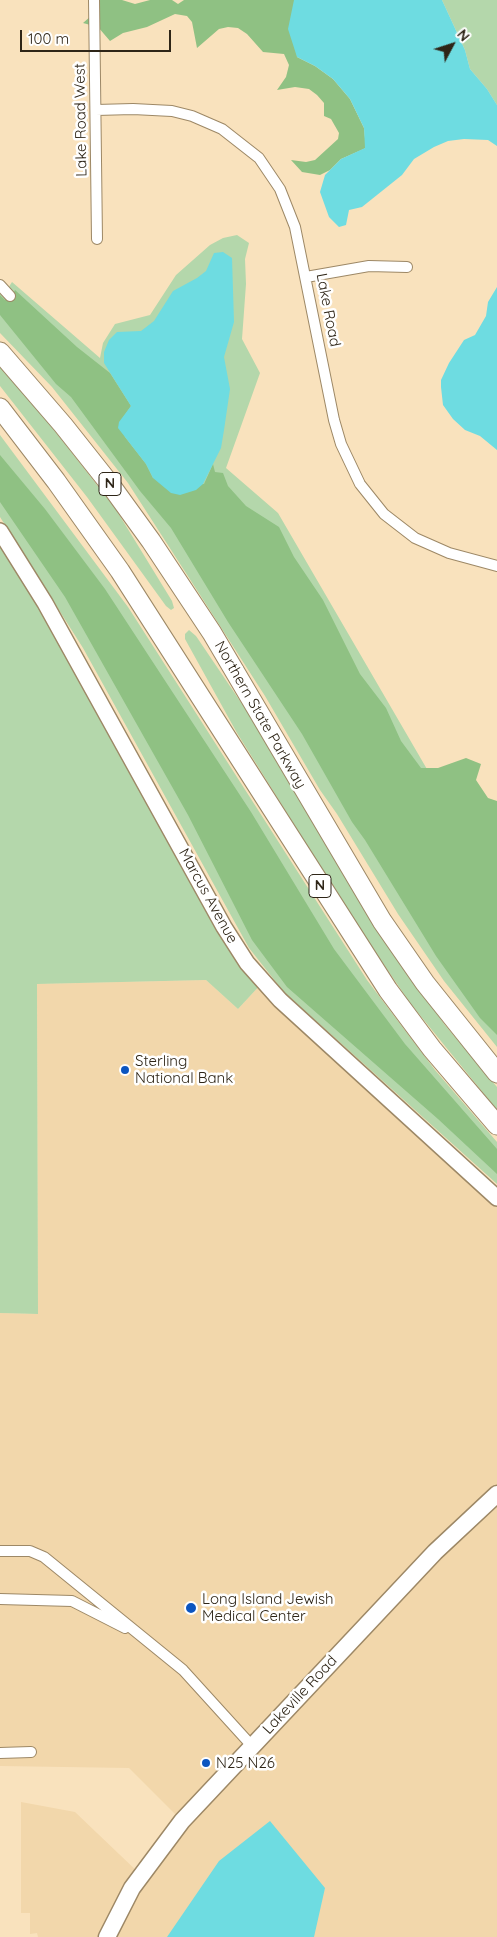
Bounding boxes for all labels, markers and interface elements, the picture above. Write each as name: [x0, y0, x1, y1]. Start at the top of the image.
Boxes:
scale bar: [22, 20, 174, 52]
north arrow: [427, 20, 477, 70]
text: N: [453, 26, 474, 45]
text: 100 m: [28, 29, 69, 48]
street label: Lake Road West: [71, 63, 91, 177]
street label: Lake Road: [312, 272, 344, 348]
road number: N: [99, 472, 121, 496]
street label: Northern State Parkway: [210, 638, 310, 792]
street label: Marcus Avenue: [175, 845, 241, 947]
road number: N: [309, 874, 331, 898]
place label: Sterling National Bank: [135, 1052, 233, 1087]
marker: Sterling National Bank: [119, 1064, 131, 1076]
place label: Long Island Jewish Medical Center: [202, 1590, 333, 1625]
marker: Long Island Jewish Medical Center: [184, 1601, 198, 1615]
street label: Lakeville Road: [259, 1652, 341, 1738]
place label: N25 N26: [216, 1754, 275, 1772]
marker: N25 N26: [200, 1757, 212, 1769]

